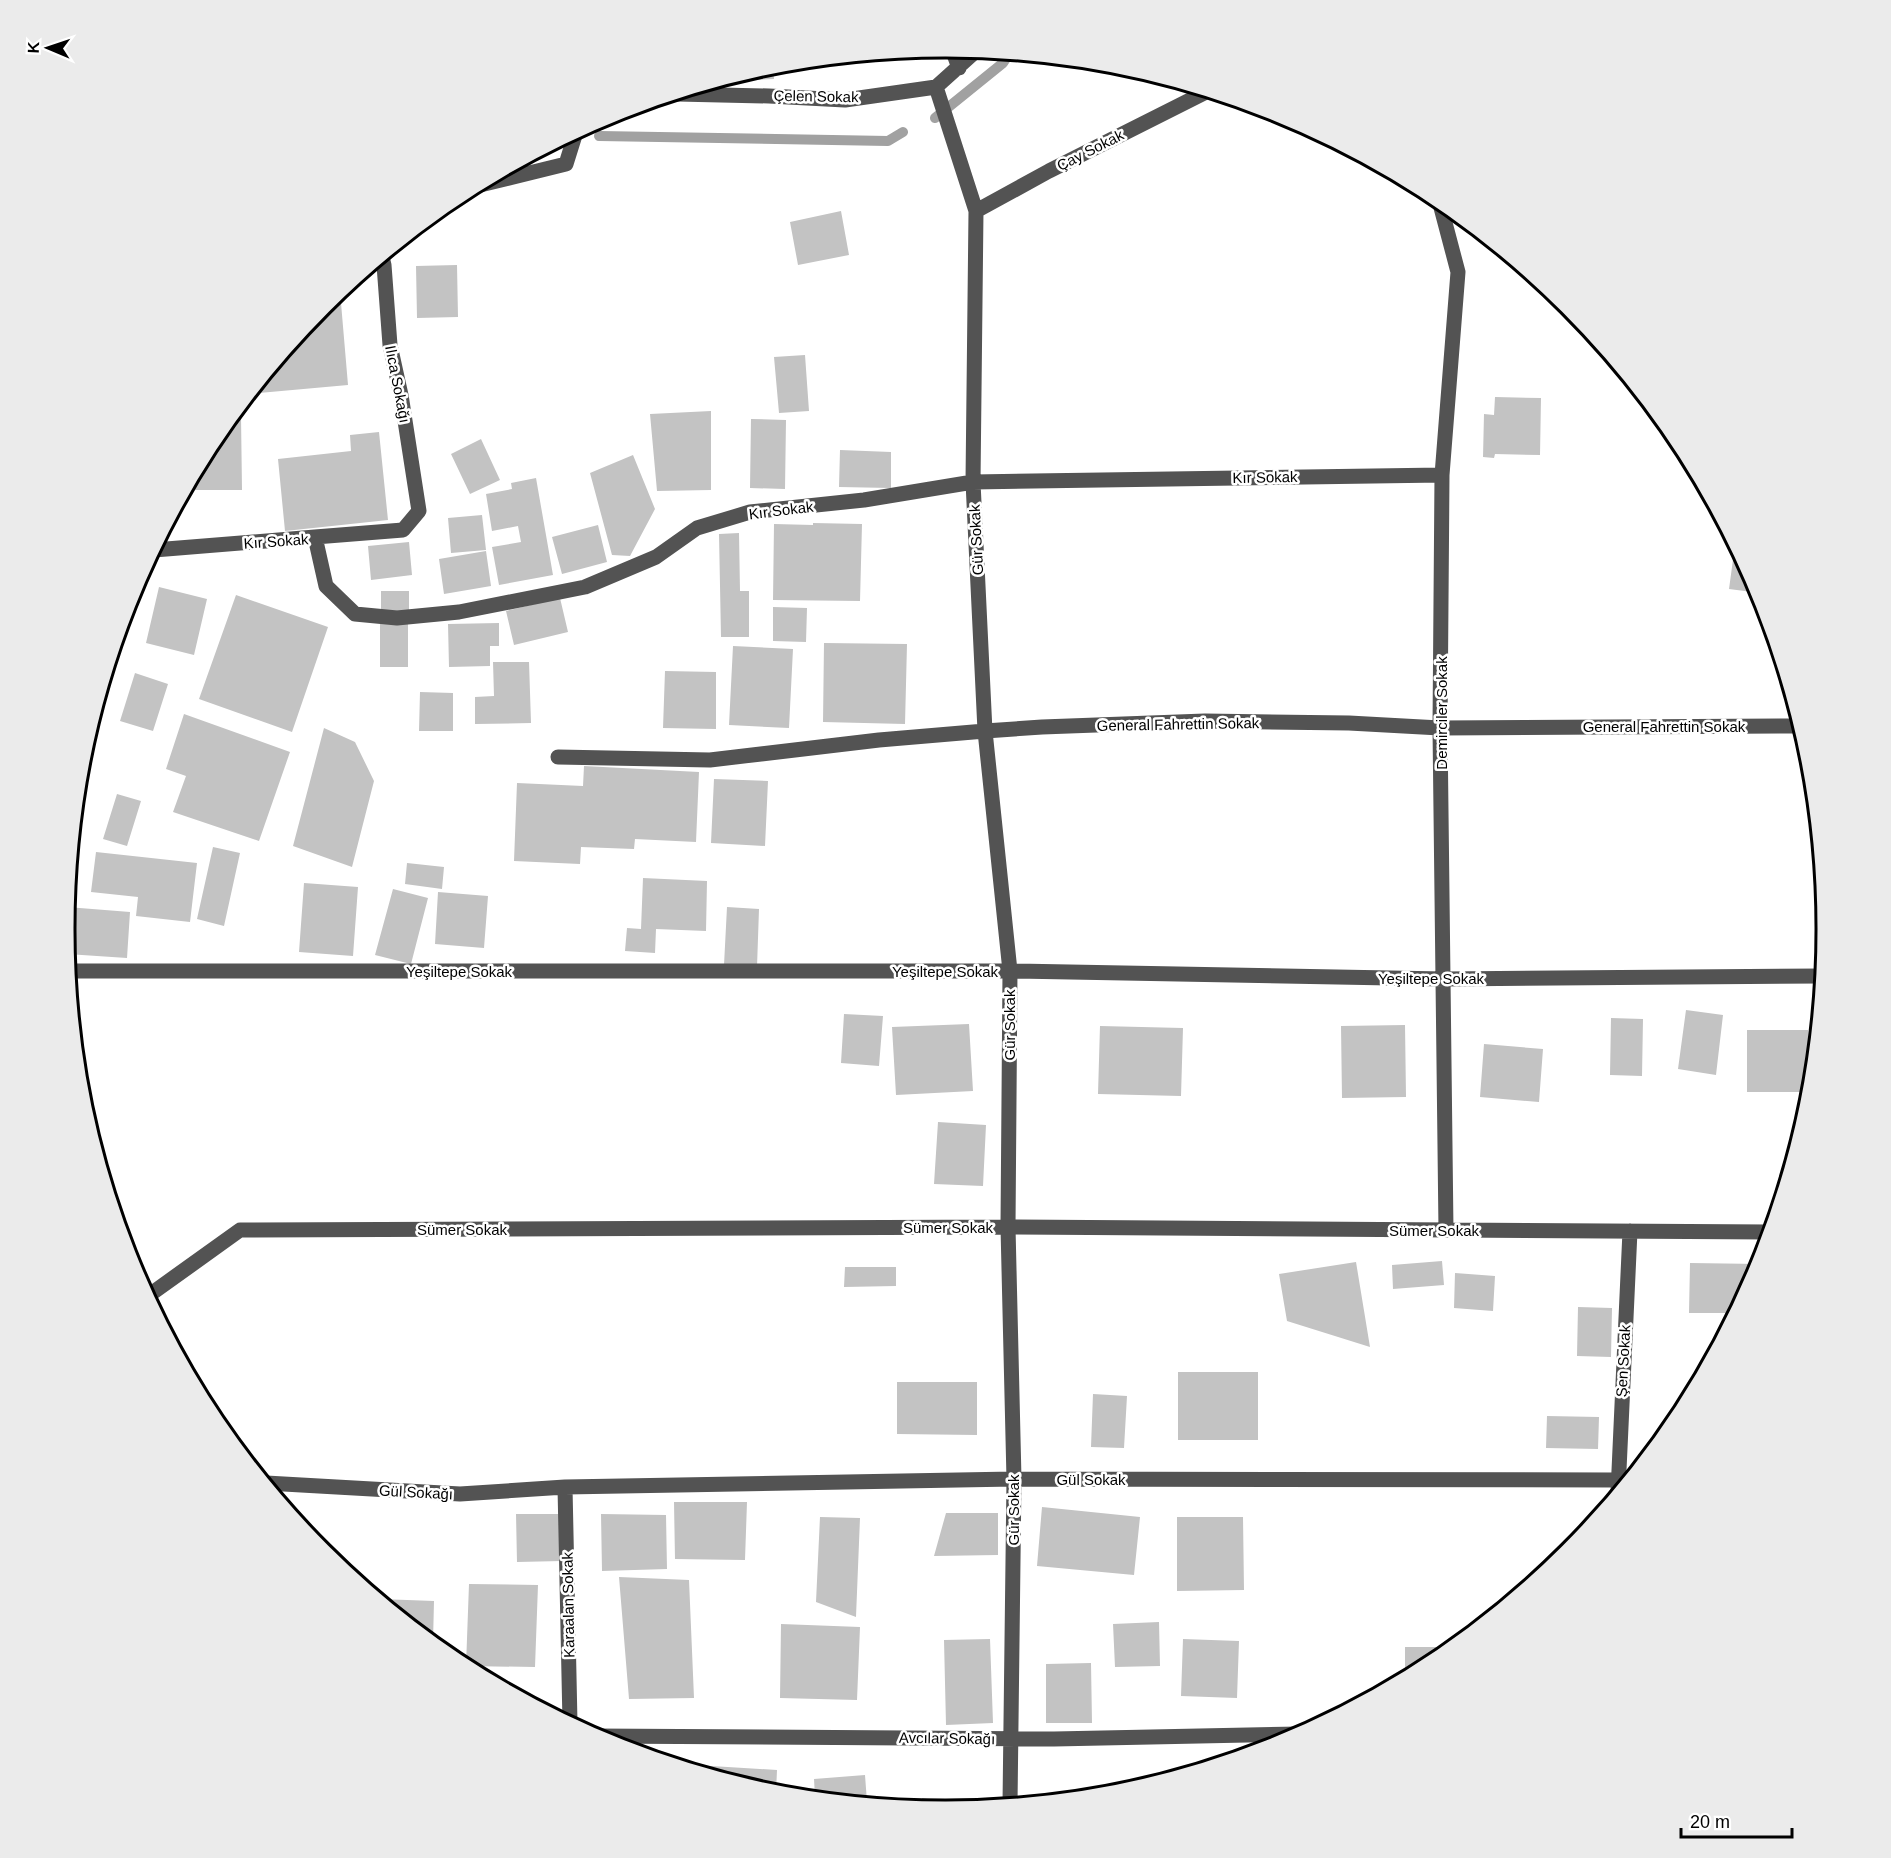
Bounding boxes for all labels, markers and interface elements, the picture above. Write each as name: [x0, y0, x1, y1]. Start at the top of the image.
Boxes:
north arrow: [18, 18, 78, 78]
text: K: [25, 41, 42, 54]
street label: Çelen Sokak: [773, 87, 859, 105]
street label: Çay Sokak: [1054, 126, 1127, 174]
street label: Ilıca Sokağı: [382, 344, 414, 424]
street label: Kır Sokak: [1232, 468, 1298, 486]
street label: Kır Sokak: [748, 498, 815, 522]
street label: Gür Sokak: [966, 504, 986, 576]
street label: Kır Sokak: [243, 530, 310, 552]
street label: Demirciler Sokak: [1433, 656, 1450, 770]
street label: General Fahrettin Sokak: [1097, 714, 1260, 734]
street label: General Fahrettin Sokak: [1583, 718, 1746, 735]
street label: Yeşiltepe Sokak: [406, 963, 513, 980]
street label: Yeşiltepe Sokak: [892, 963, 999, 980]
street label: Yeşiltepe Sokak: [1378, 970, 1485, 987]
street label: Gür Sokak: [1001, 989, 1018, 1060]
street label: Sümer Sokak: [903, 1219, 994, 1236]
street label: Sümer Sokak: [417, 1221, 508, 1238]
street label: Sümer Sokak: [1389, 1222, 1480, 1239]
street label: Şen Sokak: [1613, 1324, 1633, 1398]
street label: Gül Sokak: [1056, 1471, 1126, 1488]
street label: Gür Sokak: [1005, 1474, 1022, 1545]
street label: Gül Sokağı: [378, 1482, 454, 1502]
street label: Karaalan Sokak: [559, 1551, 577, 1658]
street label: Avcılar Sokağı: [899, 1729, 995, 1747]
scale bar: [1681, 1801, 1792, 1839]
text: 20 m: [1690, 1812, 1730, 1832]

